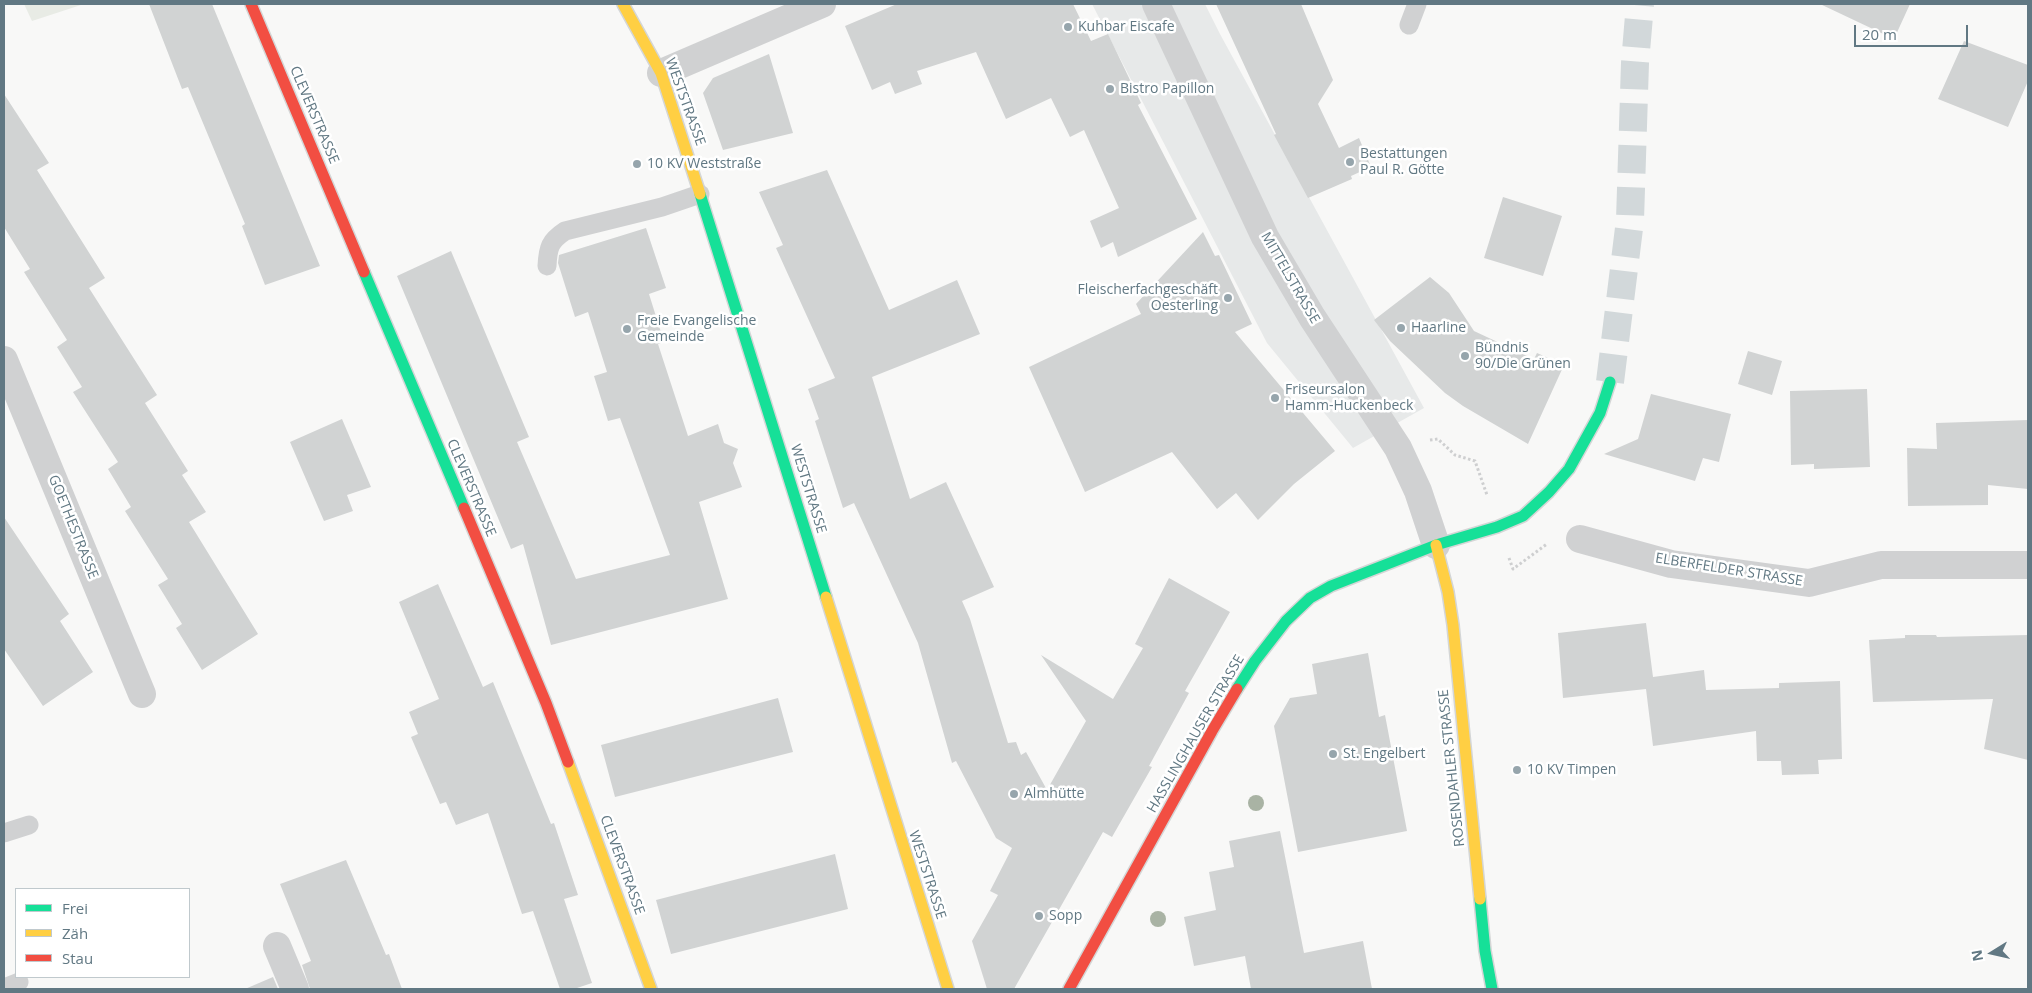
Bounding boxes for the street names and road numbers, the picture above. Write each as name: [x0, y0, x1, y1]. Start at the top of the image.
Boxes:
street label: WESTSTRASSE: [661, 56, 709, 148]
street label: CLEVERSTRASSE: [286, 64, 342, 166]
street label: MITTELSTRASSE: [1257, 229, 1323, 327]
street label: CLEVERSTRASSE: [443, 437, 499, 539]
street label: WESTSTRASSE: [787, 443, 829, 535]
street label: GOETHESTRASSE: [44, 473, 102, 581]
street label: ELBERFELDER STRASSE: [1654, 550, 1804, 590]
street label: HASSLINGHAUSER STRASSE: [1144, 652, 1248, 816]
street label: ROSENDAHLER STRASSE: [1435, 688, 1469, 848]
street label: CLEVERSTRASSE: [596, 813, 648, 917]
street label: WESTSTRASSE: [905, 829, 949, 921]

